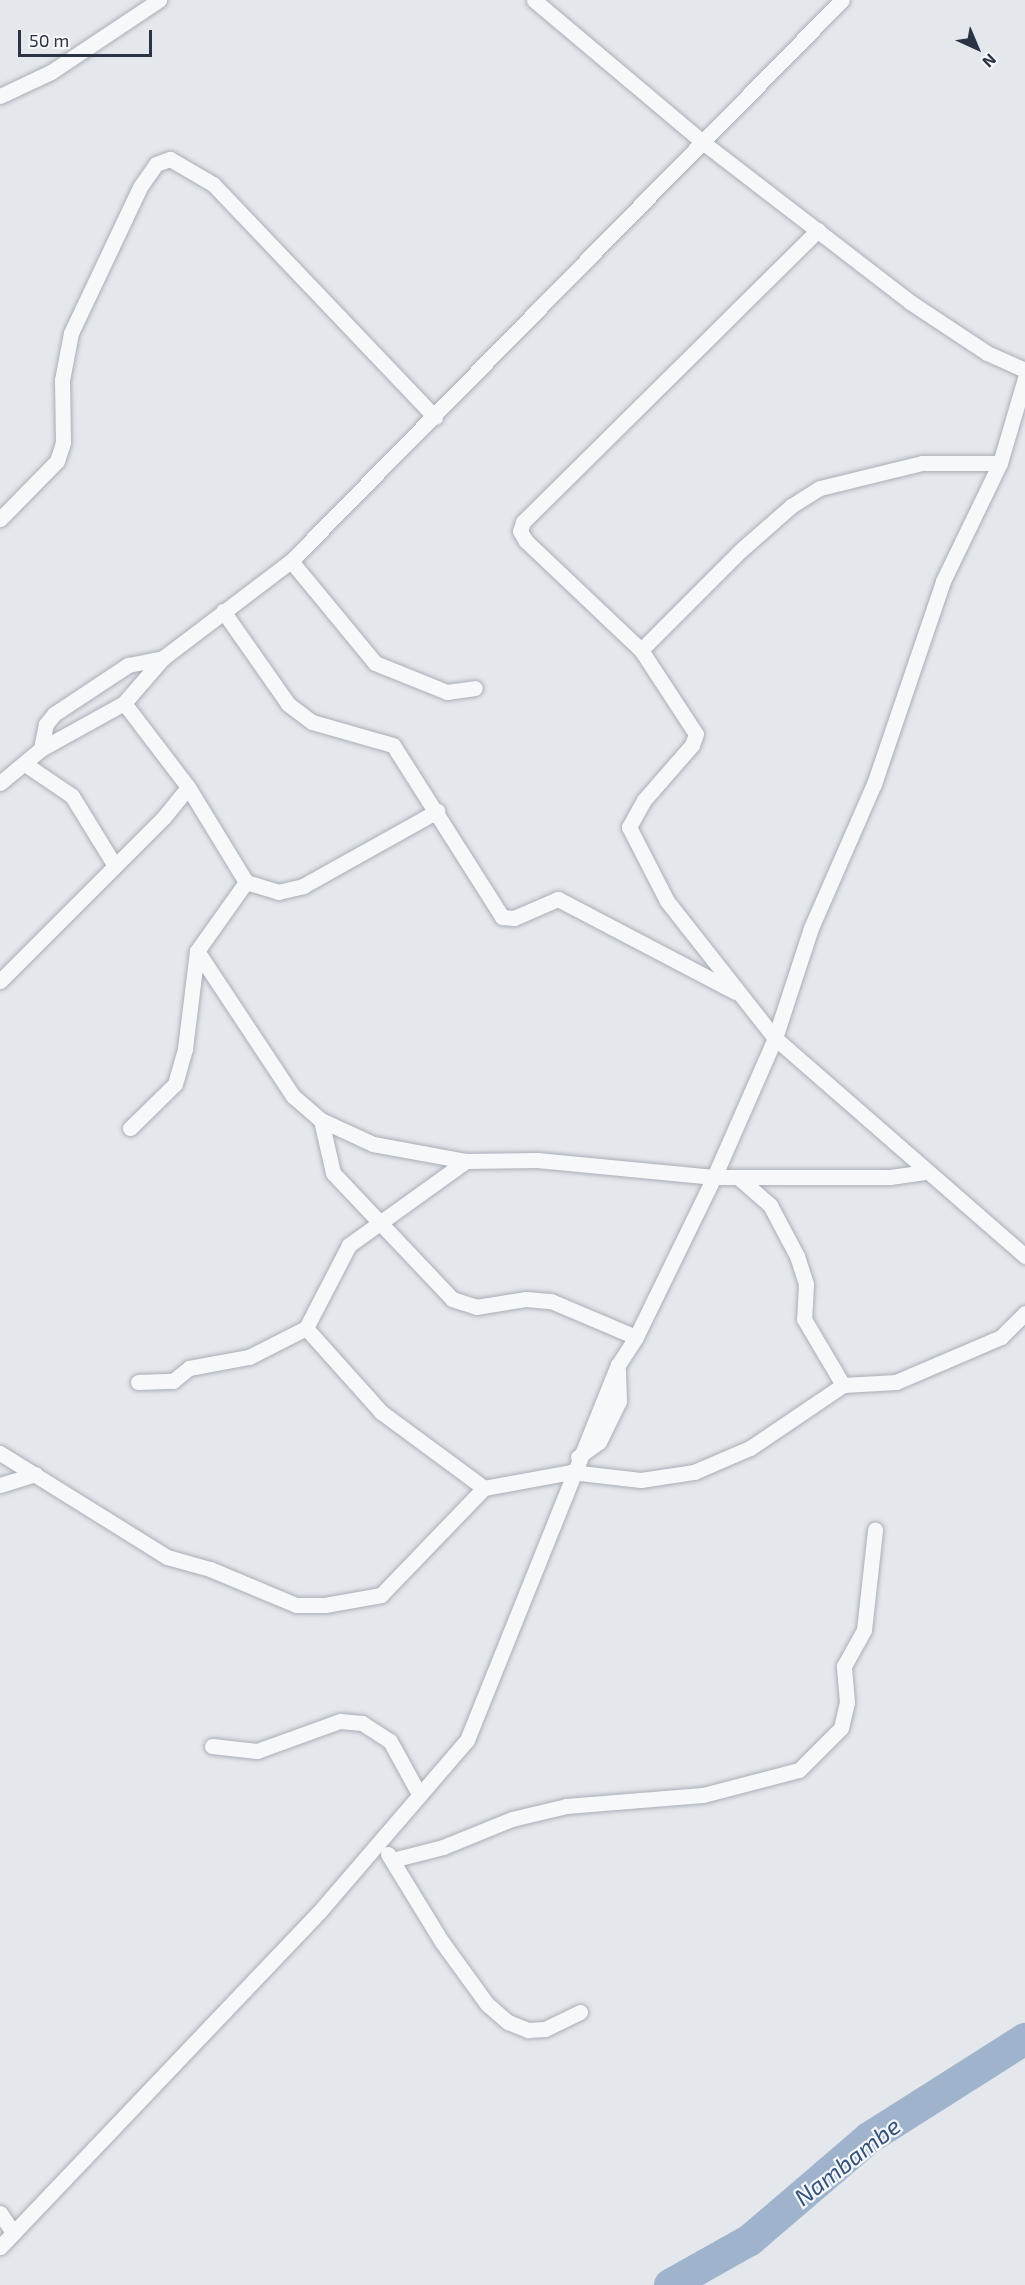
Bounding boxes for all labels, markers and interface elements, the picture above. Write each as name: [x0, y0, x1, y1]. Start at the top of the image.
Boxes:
scale bar: [21, 18, 154, 56]
north arrow: [947, 18, 1007, 78]
text: 50 m: [29, 29, 69, 51]
text: N: [979, 50, 1001, 72]
water label: Nambambe: [788, 2111, 906, 2211]

